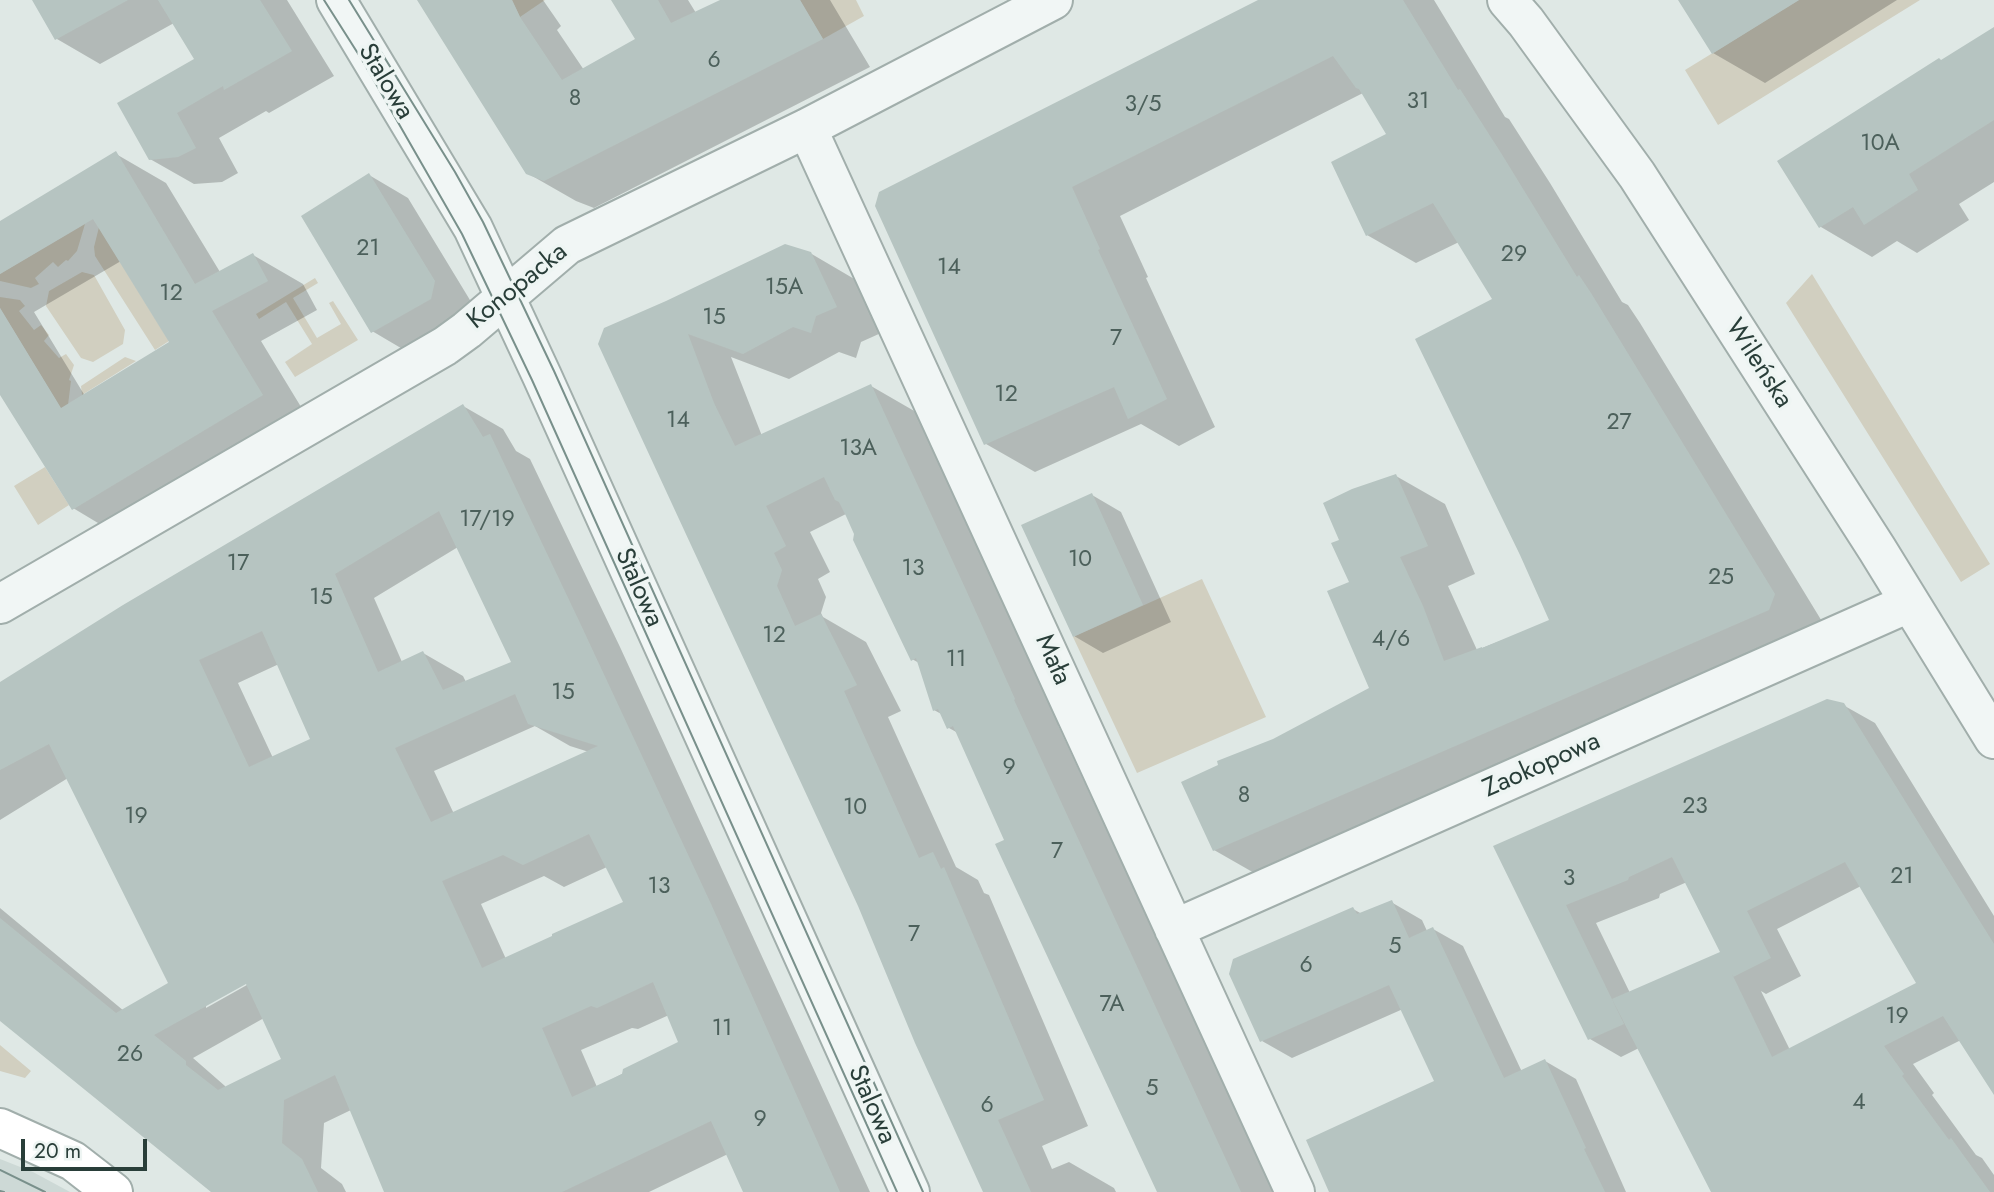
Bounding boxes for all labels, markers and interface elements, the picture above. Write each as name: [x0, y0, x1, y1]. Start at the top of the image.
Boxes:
street label: Stalowa: [350, 38, 420, 126]
house number: 6: [707, 47, 721, 75]
house number: 8: [569, 85, 581, 113]
house number: 31: [1407, 88, 1429, 116]
house number: 3/5: [1124, 91, 1162, 119]
house number: 10A: [1860, 130, 1900, 158]
house number: 21: [356, 235, 380, 263]
street label: Konopacka: [462, 237, 574, 337]
house number: 29: [1501, 241, 1527, 269]
house number: 14: [937, 254, 961, 282]
house number: 15A: [765, 274, 803, 302]
house number: 12: [159, 280, 183, 308]
house number: 15: [702, 304, 726, 332]
street label: Wileńska: [1718, 314, 1798, 414]
house number: 7: [1110, 325, 1122, 353]
house number: 12: [994, 381, 1018, 409]
house number: 14: [666, 407, 690, 435]
house number: 27: [1606, 409, 1632, 437]
house number: 13A: [839, 435, 877, 463]
house number: 17/19: [459, 506, 515, 534]
street label: Stalowa: [607, 544, 669, 632]
house number: 10: [1068, 546, 1092, 574]
house number: 17: [227, 550, 249, 578]
house number: 13: [902, 555, 924, 583]
house number: 25: [1708, 564, 1734, 592]
house number: 15: [309, 584, 333, 612]
house number: 12: [762, 622, 786, 650]
house number: 4/6: [1372, 626, 1410, 654]
street label: Mała: [1027, 630, 1077, 690]
house number: 11: [946, 646, 966, 674]
house number: 15: [551, 679, 575, 707]
street label: Zaokopowa: [1479, 726, 1605, 806]
house number: 9: [1002, 754, 1016, 782]
house number: 8: [1238, 782, 1250, 810]
house number: 23: [1682, 793, 1708, 821]
house number: 10: [843, 794, 867, 822]
house number: 19: [124, 803, 148, 831]
house number: 7: [1051, 838, 1063, 866]
house number: 21: [1890, 863, 1914, 891]
house number: 3: [1563, 865, 1575, 893]
house number: 13: [648, 873, 670, 901]
house number: 7: [908, 921, 920, 949]
house number: 5: [1389, 933, 1401, 961]
house number: 6: [1299, 952, 1313, 980]
house number: 7A: [1100, 991, 1124, 1019]
house number: 19: [1885, 1003, 1909, 1031]
house number: 11: [712, 1015, 732, 1043]
house number: 26: [117, 1041, 143, 1069]
street label: Stalowa: [840, 1061, 902, 1149]
house number: 5: [1146, 1075, 1158, 1103]
house number: 4: [1852, 1089, 1866, 1117]
house number: 6: [980, 1092, 994, 1120]
house number: 9: [753, 1106, 767, 1134]
scale bar: [24, 1126, 150, 1170]
text: 20 m: [34, 1136, 81, 1166]

